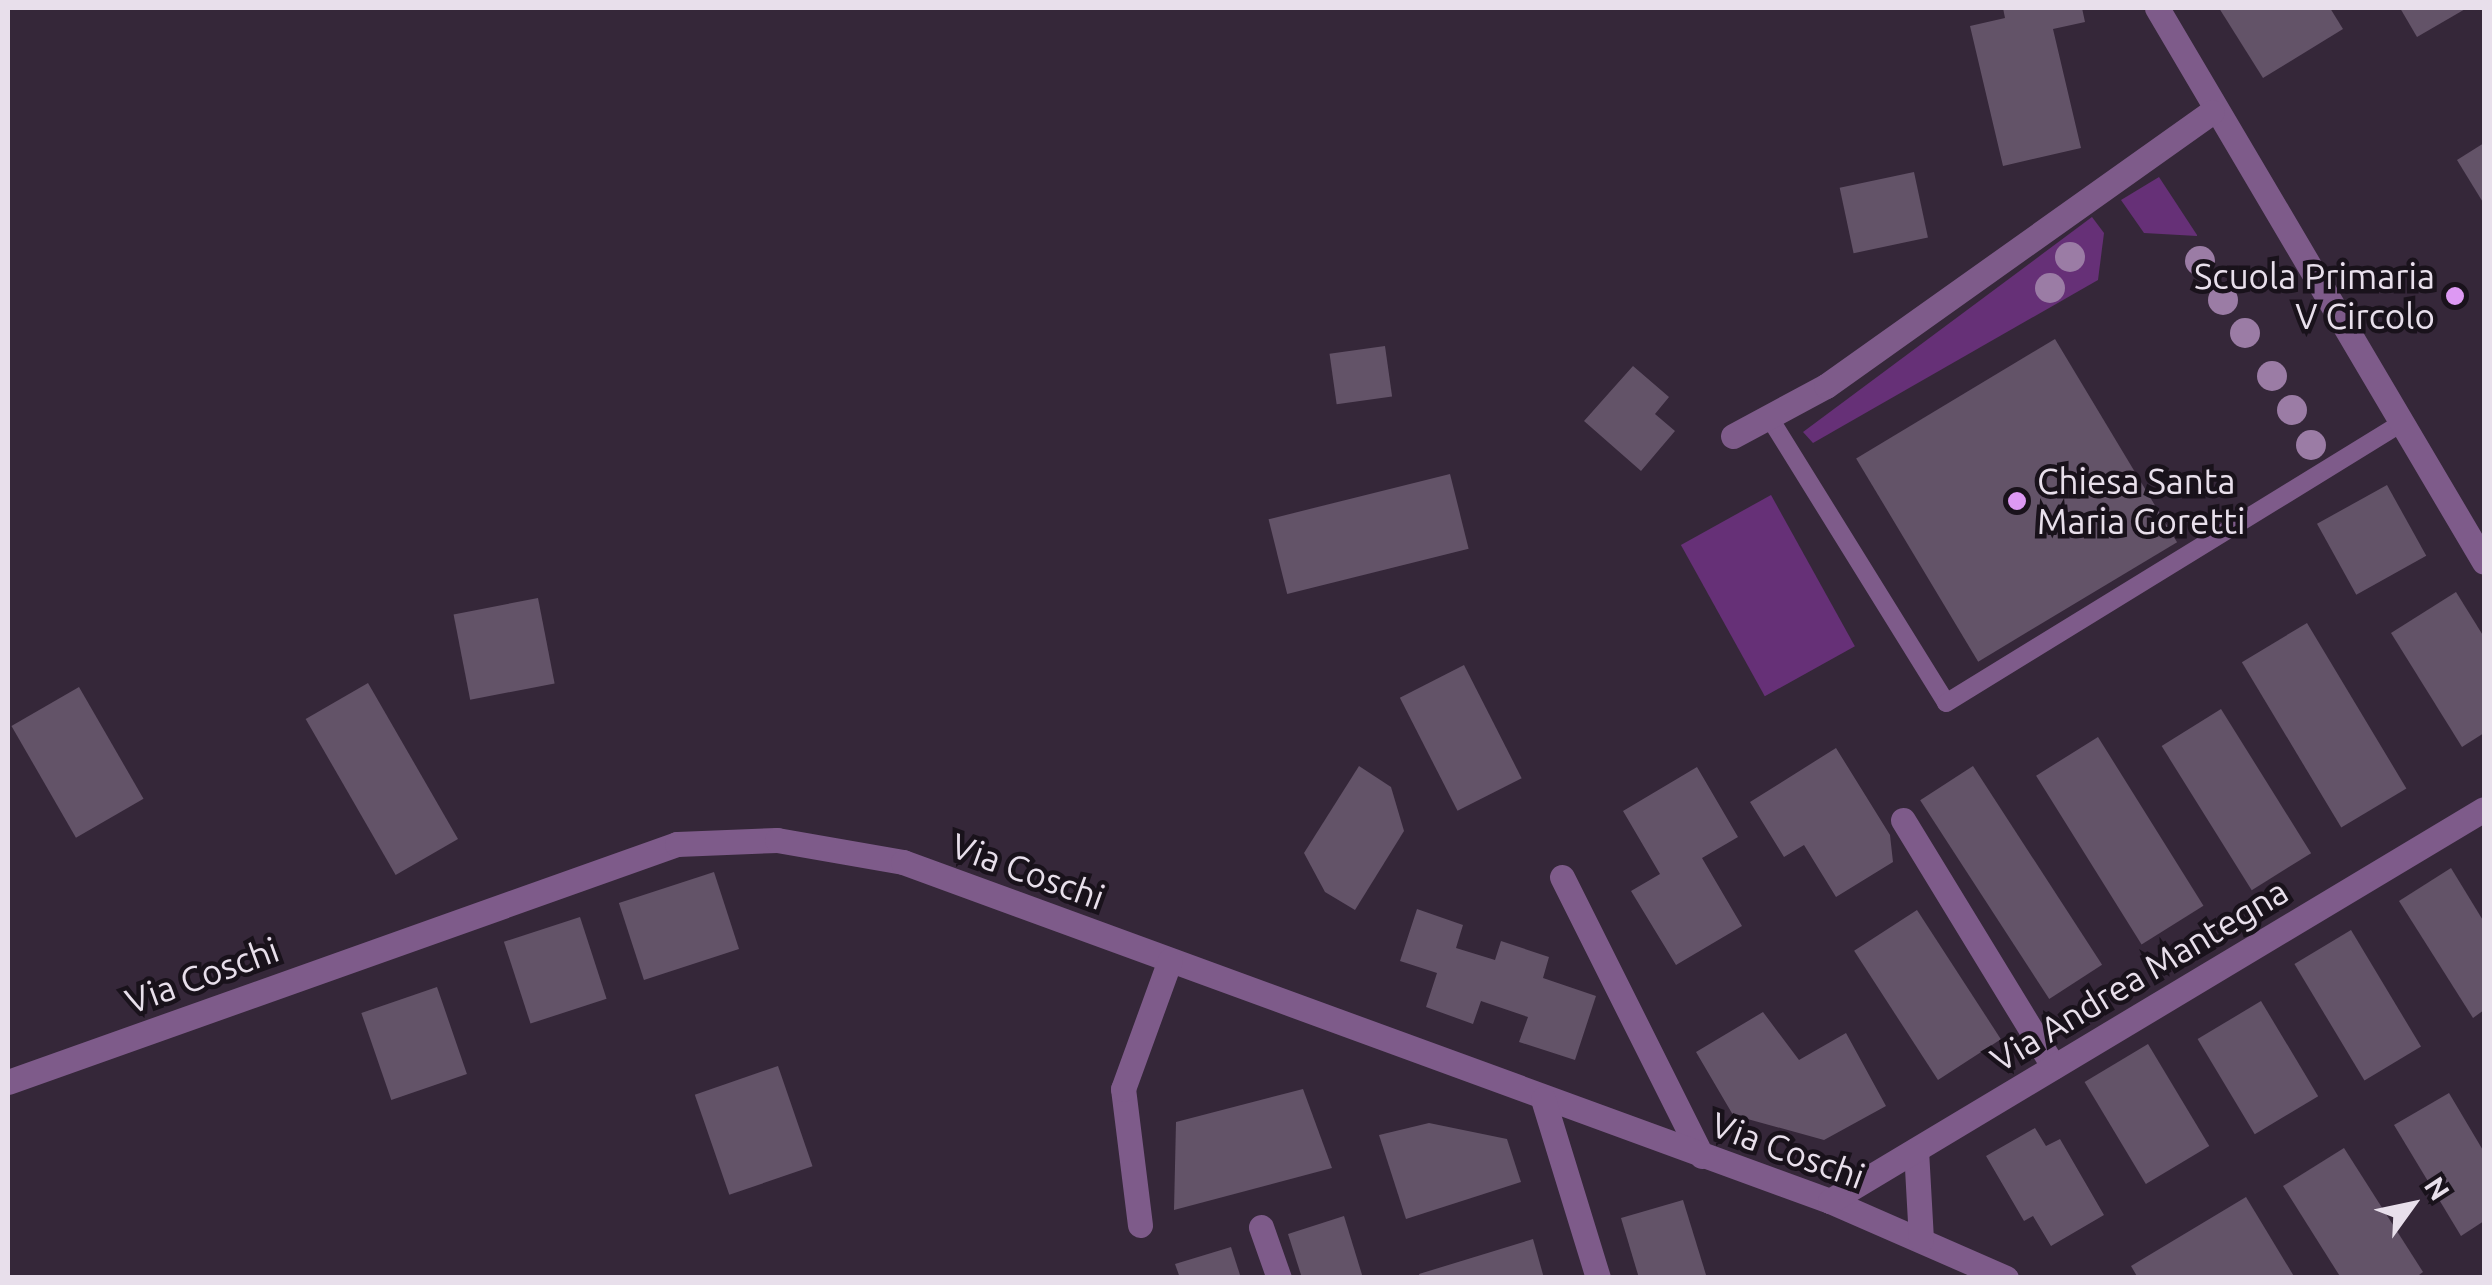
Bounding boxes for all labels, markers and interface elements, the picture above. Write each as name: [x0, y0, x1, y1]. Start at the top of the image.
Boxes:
place label: Scuola Primaria V Circolo: [2194, 255, 2435, 337]
marker: Scuola Primaria V Circolo: [2444, 285, 2466, 307]
place label: Chiesa Santa Maria Goretti: [2037, 460, 2245, 542]
marker: Chiesa Santa Maria Goretti: [2006, 490, 2028, 512]
street label: Via Coschi: [946, 824, 1110, 918]
street label: Via Andrea Mantegna: [1983, 870, 2295, 1080]
street label: Via Coschi: [120, 928, 284, 1022]
street label: Via Coschi: [1706, 1103, 1870, 1197]
north arrow: [2362, 1155, 2462, 1255]
text: N: [2419, 1171, 2456, 1206]

